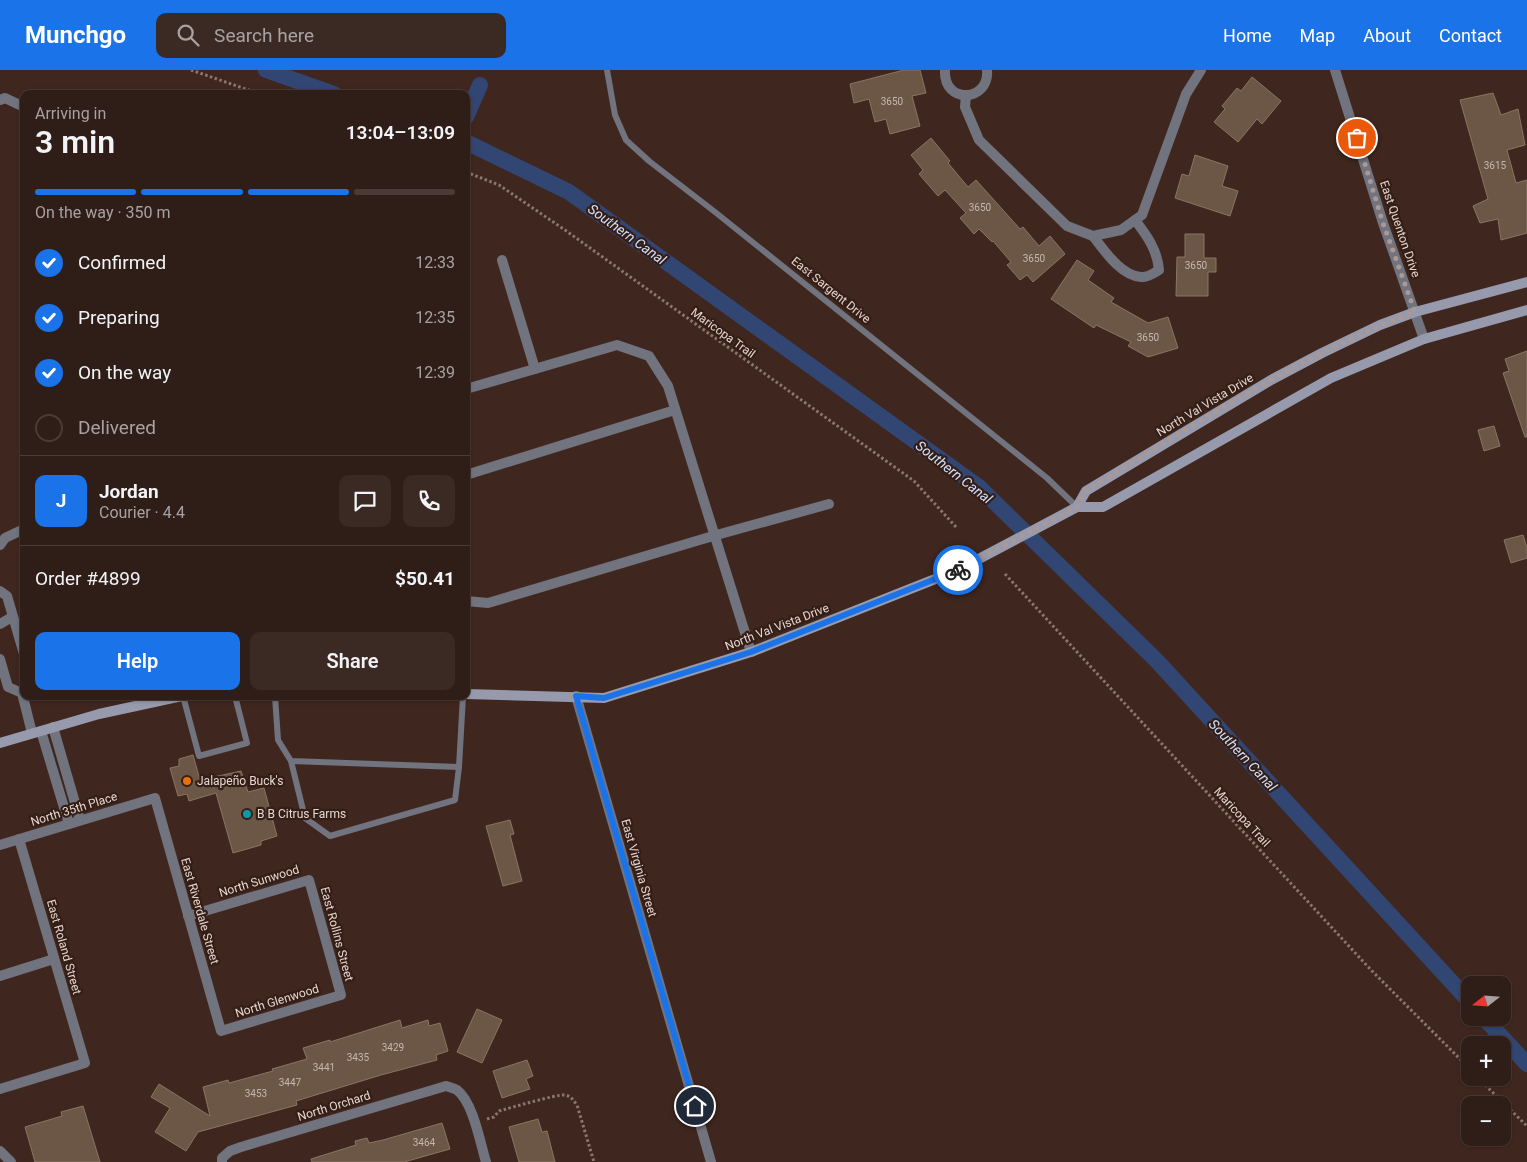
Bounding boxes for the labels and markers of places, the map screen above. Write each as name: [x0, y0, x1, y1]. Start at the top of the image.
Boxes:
pin: [1336, 117, 1378, 159]
place label: Jalapeño Buck's: [197, 774, 283, 788]
marker: Jalapeño Buck's: [181, 775, 193, 787]
place label: B B Citrus Farms: [257, 807, 346, 821]
marker: B B Citrus Farms: [241, 808, 253, 820]
pin: [674, 1085, 716, 1127]

